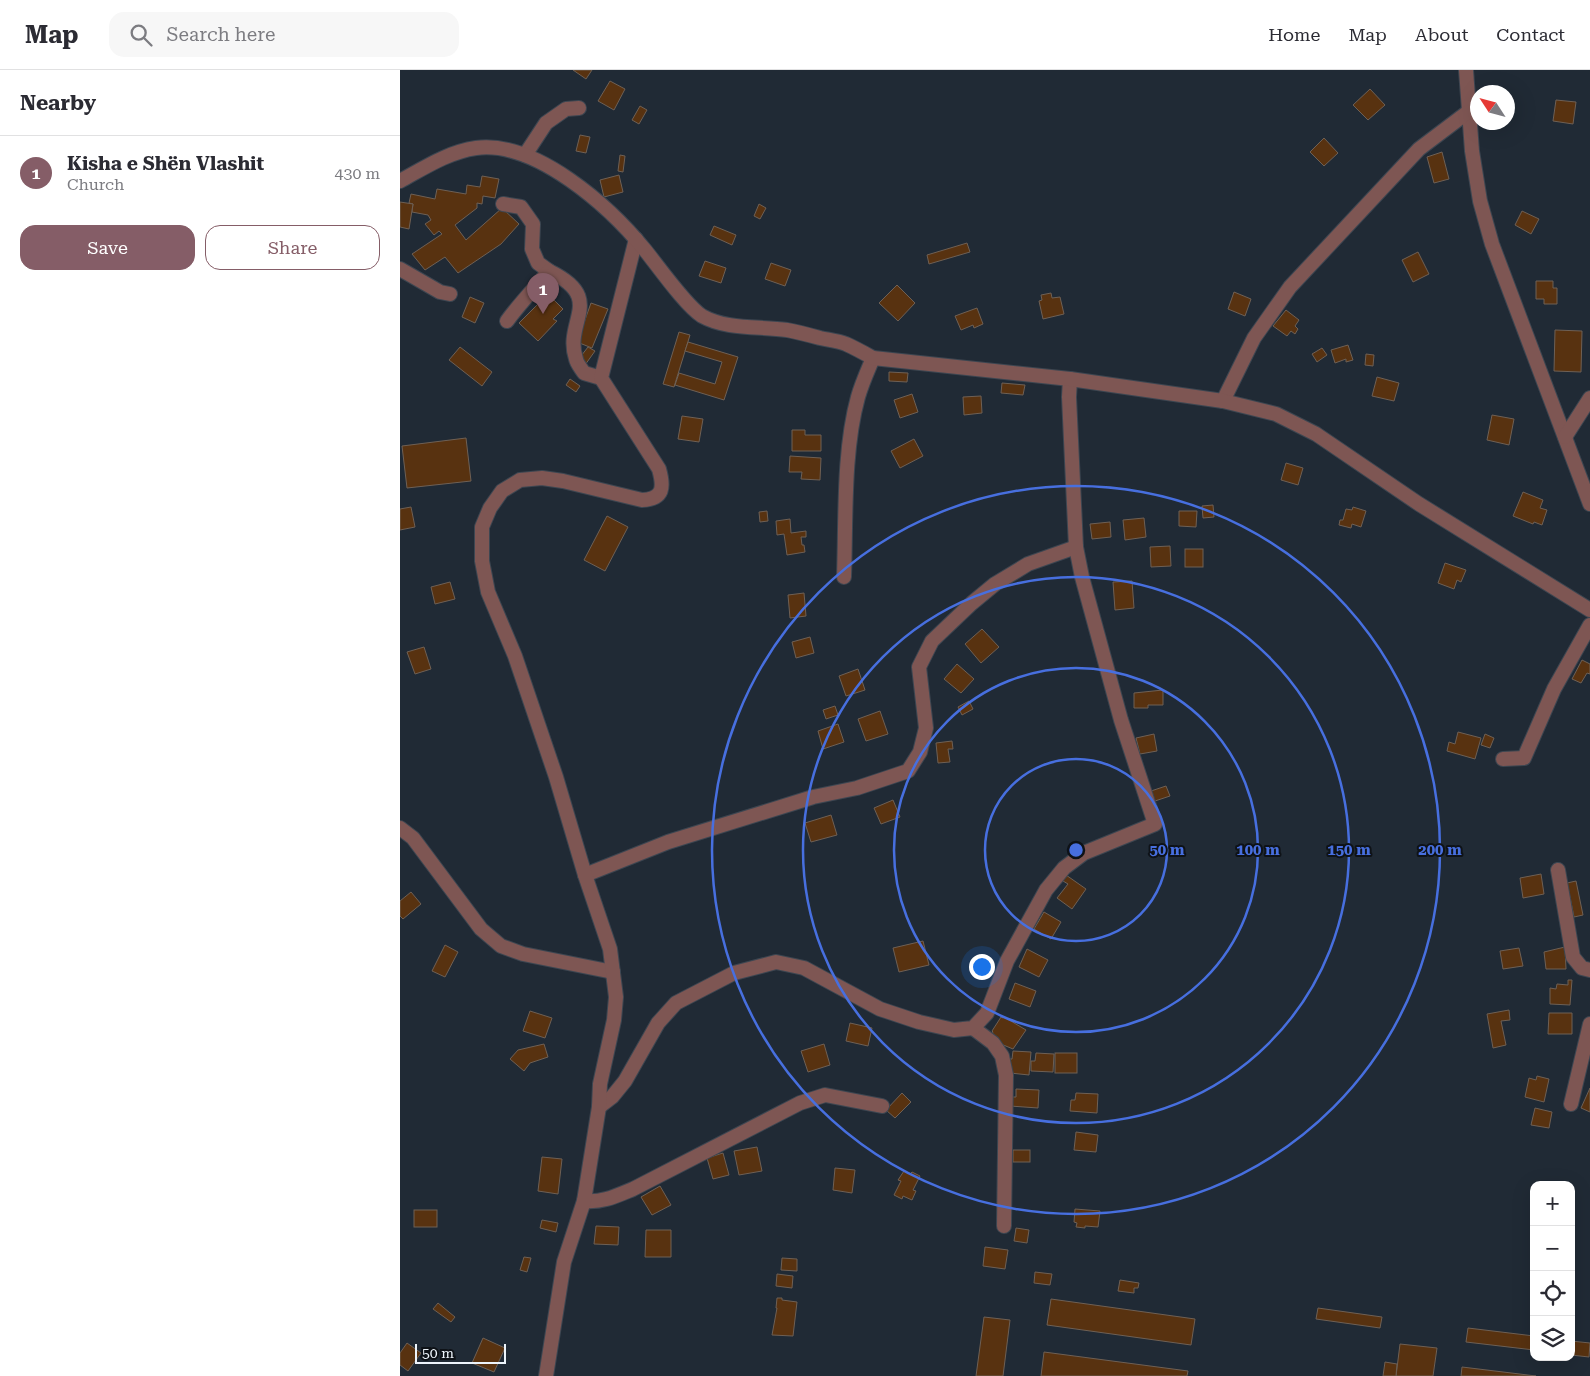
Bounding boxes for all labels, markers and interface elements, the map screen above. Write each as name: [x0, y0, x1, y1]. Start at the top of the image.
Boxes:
search box: [109, 12, 459, 57]
text: Map: [25, 21, 79, 49]
icon: search: [127, 21, 155, 49]
text: Search here: [167, 23, 275, 46]
text: Home: [1268, 24, 1320, 45]
text: Map: [1348, 24, 1387, 45]
text: About: [1415, 24, 1468, 45]
text: Contact: [1496, 24, 1565, 45]
north arrow: [1470, 85, 1515, 130]
text: Nearby: [20, 91, 96, 115]
text: Kisha e Shën Vlashit: [67, 152, 264, 175]
text: 1: [32, 164, 40, 183]
text: 430 m: [334, 164, 380, 183]
text: Church: [67, 175, 124, 194]
button: Save: [20, 225, 195, 270]
button: Share: [205, 225, 380, 270]
pin: 1: [527, 273, 559, 314]
centre of rings: [1067, 841, 1085, 859]
text: 50 m: [1149, 841, 1185, 859]
text: 100 m: [1236, 841, 1280, 859]
text: 150 m: [1327, 841, 1371, 859]
text: 200 m: [1418, 841, 1462, 859]
your location: [969, 954, 995, 980]
map controls: [1530, 1181, 1575, 1361]
button: +: [1530, 1181, 1575, 1226]
button: −: [1530, 1226, 1575, 1271]
button: locate: [1530, 1271, 1575, 1316]
button: layers: [1530, 1316, 1575, 1361]
scale bar: [415, 1341, 506, 1364]
text: 50 m: [422, 1345, 454, 1361]

